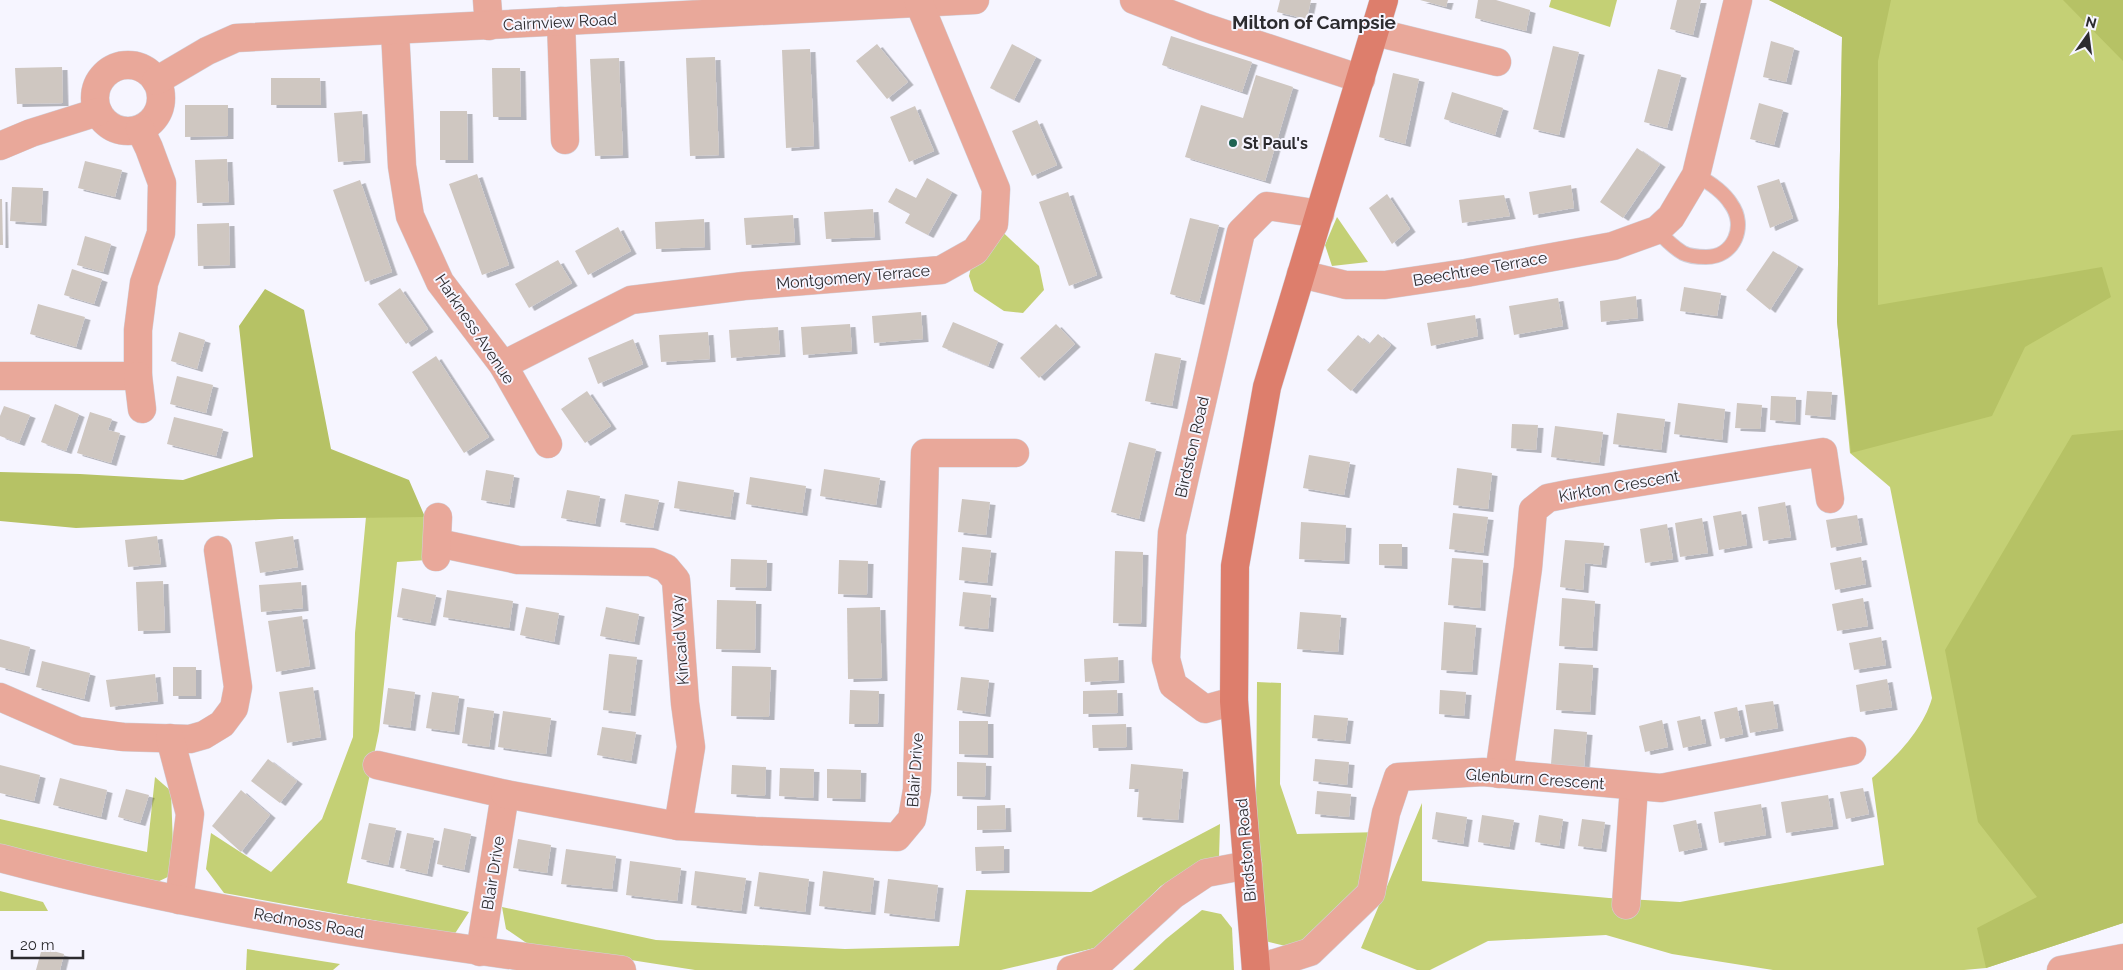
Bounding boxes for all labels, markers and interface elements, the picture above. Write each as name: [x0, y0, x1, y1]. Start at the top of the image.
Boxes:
street label: Cairnview Road: [503, 10, 618, 34]
north arrow: [2063, 10, 2113, 60]
district label: Milton of Campsie: [1232, 11, 1396, 33]
text: N: [2084, 13, 2098, 31]
place label: St Paul's: [1243, 134, 1308, 153]
marker: St Paul's: [1227, 137, 1239, 149]
street label: Beechtree Terrace: [1411, 248, 1549, 290]
street label: Montgomery Terrace: [775, 261, 931, 293]
street label: Harkness Avenue: [431, 270, 519, 388]
street label: Birdston Road: [1171, 394, 1213, 500]
street label: Kirkton Crescent: [1557, 466, 1681, 506]
street label: Kincaid Way: [667, 594, 693, 686]
street label: Blair Drive: [903, 732, 927, 808]
street label: Glenburn Crescent: [1465, 765, 1606, 793]
street label: Birdston Road: [1232, 797, 1260, 903]
street label: Blair Drive: [478, 835, 508, 911]
street label: Redmoss Road: [252, 904, 366, 942]
scale bar: [12, 928, 84, 960]
text: 20 m: [20, 936, 55, 954]

